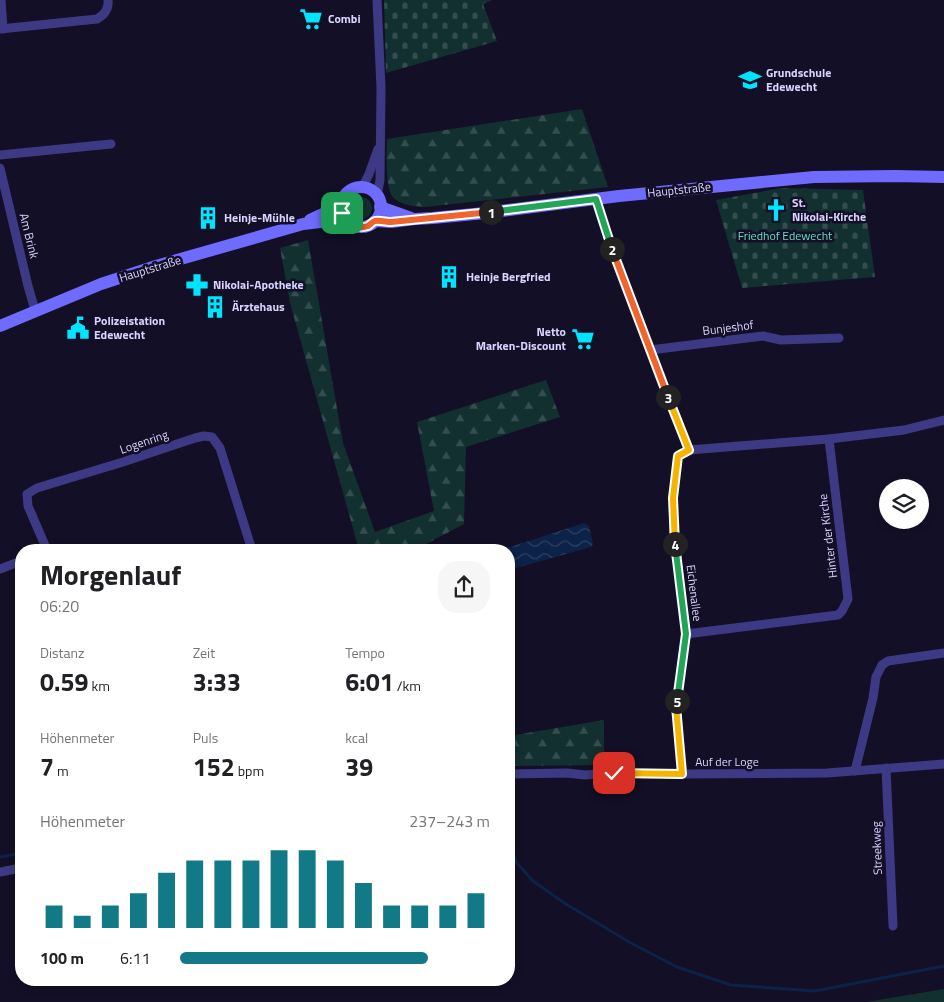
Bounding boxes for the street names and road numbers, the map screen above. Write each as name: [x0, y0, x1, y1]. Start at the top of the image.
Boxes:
street label: Hauptstraße: [646, 177, 712, 202]
street label: Am Brink: [15, 211, 44, 261]
street label: Hauptstraße: [117, 250, 183, 287]
street label: Bunjeshof: [701, 315, 755, 340]
street label: Logenring: [117, 424, 171, 459]
street label: Hinter der Kirche: [813, 493, 842, 579]
street label: Eichenallee: [682, 563, 707, 622]
street label: Auf der Loge: [695, 752, 759, 771]
street label: Streekweg: [866, 821, 887, 875]

